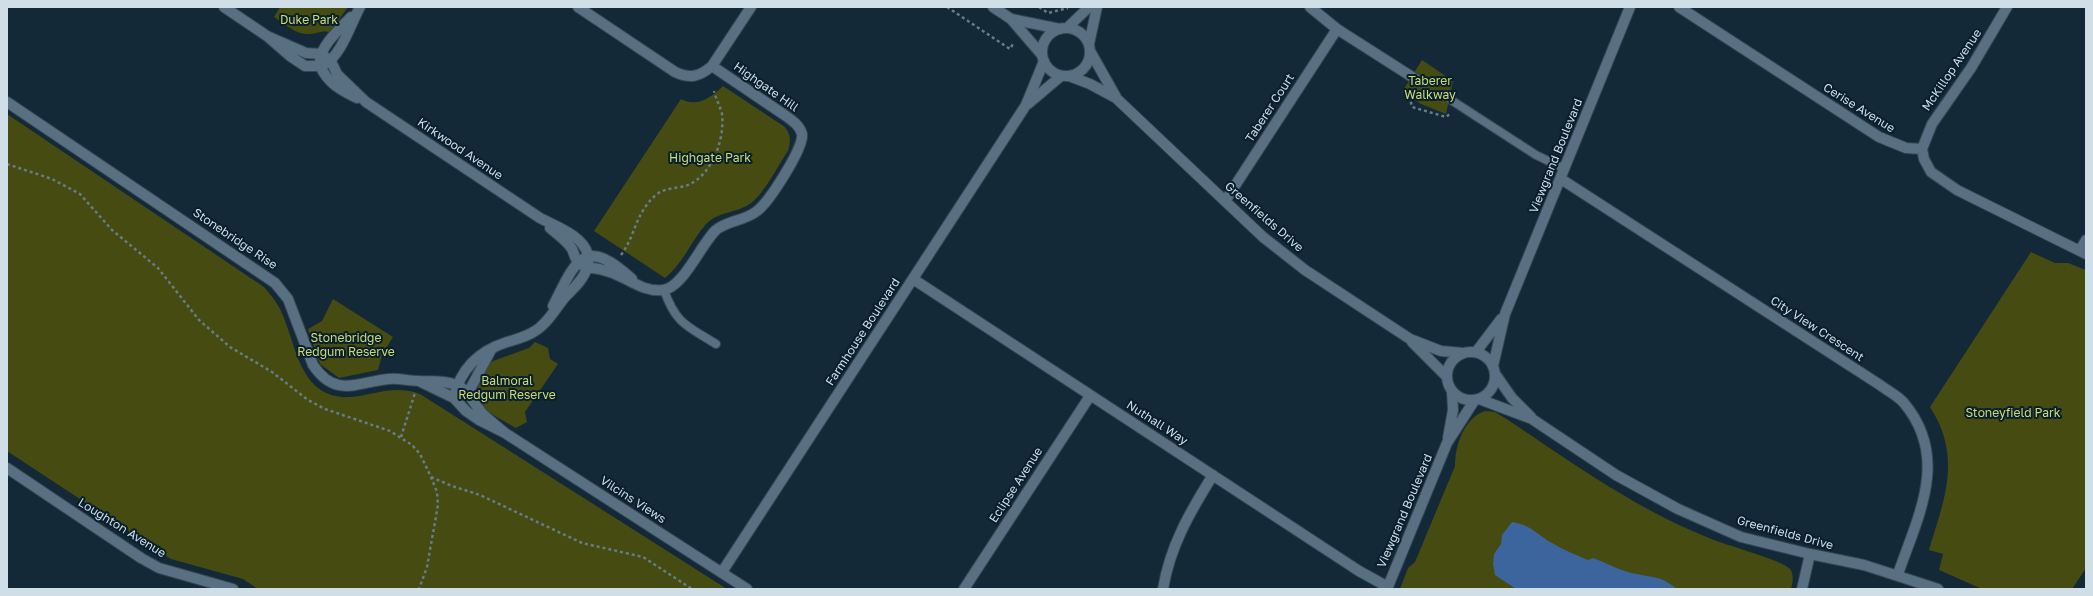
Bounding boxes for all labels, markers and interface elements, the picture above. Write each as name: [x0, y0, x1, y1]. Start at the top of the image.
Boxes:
park label: Duke Park: [280, 13, 338, 27]
street label: McKillop Avenue: [1919, 26, 1985, 114]
street label: Highgate Hill: [731, 59, 801, 115]
street label: Taberer Court: [1242, 71, 1298, 145]
park label: Taberer Walkway: [1404, 74, 1456, 102]
street label: Cerise Avenue: [1821, 80, 1897, 136]
street label: Viewgrand Boulevard: [1526, 97, 1586, 215]
street label: Kirkwood Avenue: [415, 115, 505, 183]
park label: Highgate Park: [669, 151, 751, 165]
street label: Greenfields Drive: [1222, 179, 1306, 255]
street label: Stonebridge Rise: [190, 205, 280, 273]
street label: Farmhouse Boulevard: [823, 276, 903, 388]
street label: City View Crescent: [1768, 293, 1866, 365]
park label: Stonebridge Redgum Reserve: [297, 331, 395, 359]
park label: Balmoral Redgum Reserve: [458, 374, 556, 402]
street label: Nuthall Way: [1124, 398, 1190, 448]
park label: Stoneyfield Park: [1965, 406, 2061, 420]
street label: Eclipse Avenue: [986, 445, 1046, 525]
street label: Viewgrand Boulevard: [1374, 452, 1436, 570]
street label: Vilcins Views: [597, 473, 669, 527]
street label: Loughton Avenue: [76, 495, 168, 561]
street label: Greenfields Drive: [1735, 513, 1835, 553]

